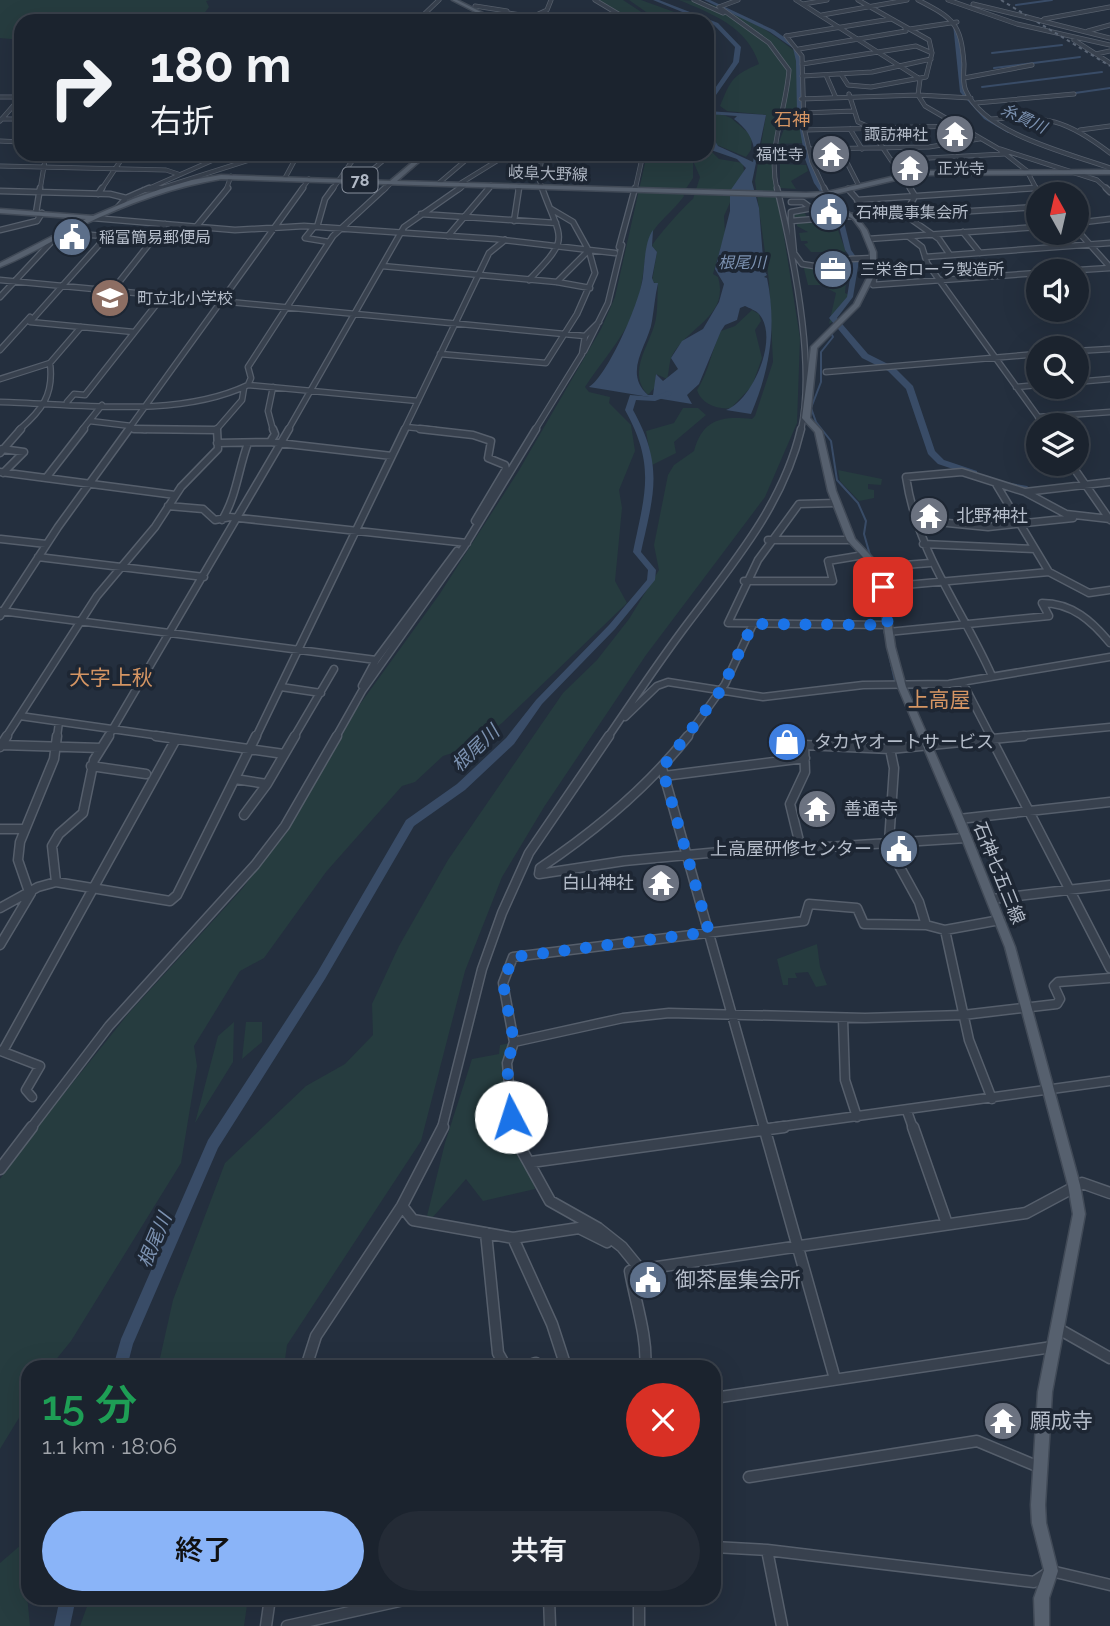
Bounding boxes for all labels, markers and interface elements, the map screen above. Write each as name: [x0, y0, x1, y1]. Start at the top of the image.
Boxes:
text: 180 m: [150, 36, 291, 93]
icon: right: [35, 42, 126, 133]
water label: 糸貫川: [998, 100, 1051, 138]
text: 右折: [150, 102, 214, 139]
district label: 石神: [774, 109, 810, 130]
temple icon: 諏訪神社: [934, 113, 976, 155]
place label: 諏訪神社: [864, 125, 928, 144]
temple icon: 福性寺: [810, 133, 852, 175]
place label: 福性寺: [756, 145, 804, 164]
temple icon: 正光寺: [889, 147, 931, 189]
place label: 正光寺: [937, 159, 985, 178]
street label: 岐阜大野線: [508, 163, 588, 184]
road number: 78: [342, 168, 378, 192]
north arrow: [1026, 182, 1088, 245]
map controls: [1026, 182, 1089, 476]
public building icon: 石神農事集会所: [808, 191, 850, 233]
place label: 石神農事集会所: [856, 203, 968, 222]
public building icon: 稲富簡易郵便局: [51, 216, 93, 258]
place label: 稲富簡易郵便局: [99, 228, 211, 247]
office icon: 三栄舎ローラ製造所: [812, 248, 854, 290]
water label: 根尾川: [718, 253, 768, 272]
button: sound: [1026, 259, 1089, 322]
place label: 三栄舎ローラ製造所: [860, 260, 1004, 279]
school or university icon: 町立北小学校: [89, 277, 131, 319]
place label: 町立北小学校: [137, 289, 233, 308]
button: search: [1026, 336, 1089, 399]
button: layers: [1026, 413, 1089, 476]
temple icon: 北野神社: [908, 495, 950, 537]
place label: 北野神社: [956, 505, 1028, 526]
pin: [853, 557, 913, 617]
icon: arrive: [864, 568, 902, 606]
district label: 大字上秋: [69, 665, 153, 690]
district label: 上高屋: [908, 687, 971, 712]
water label: 根尾川: [447, 719, 505, 776]
shop icon: タカヤオートサービス: [766, 721, 808, 763]
place label: タカヤオートサービス: [814, 731, 994, 752]
temple icon: 善通寺: [796, 788, 838, 830]
place label: 善通寺: [844, 798, 898, 819]
street label: 石神七五三線: [969, 819, 1029, 927]
public building icon: 上高屋研修センター: [878, 828, 920, 870]
place label: 上高屋研修センター: [710, 838, 872, 859]
temple icon: 白山神社: [640, 862, 682, 904]
place label: 白山神社: [562, 872, 634, 893]
position arrow: [474, 1080, 548, 1154]
water label: 根尾川: [133, 1208, 176, 1271]
public building icon: 御茶屋集会所: [627, 1259, 669, 1301]
place label: 御茶屋集会所: [675, 1267, 801, 1292]
text: 15 分: [42, 1381, 137, 1430]
button: close: [626, 1383, 700, 1457]
temple icon: 願成寺: [982, 1400, 1024, 1442]
place label: 願成寺: [1030, 1408, 1093, 1433]
text: 1.1 km · 18:06: [42, 1432, 177, 1459]
button: 終了: [42, 1511, 364, 1591]
button: 共有: [378, 1511, 700, 1591]

